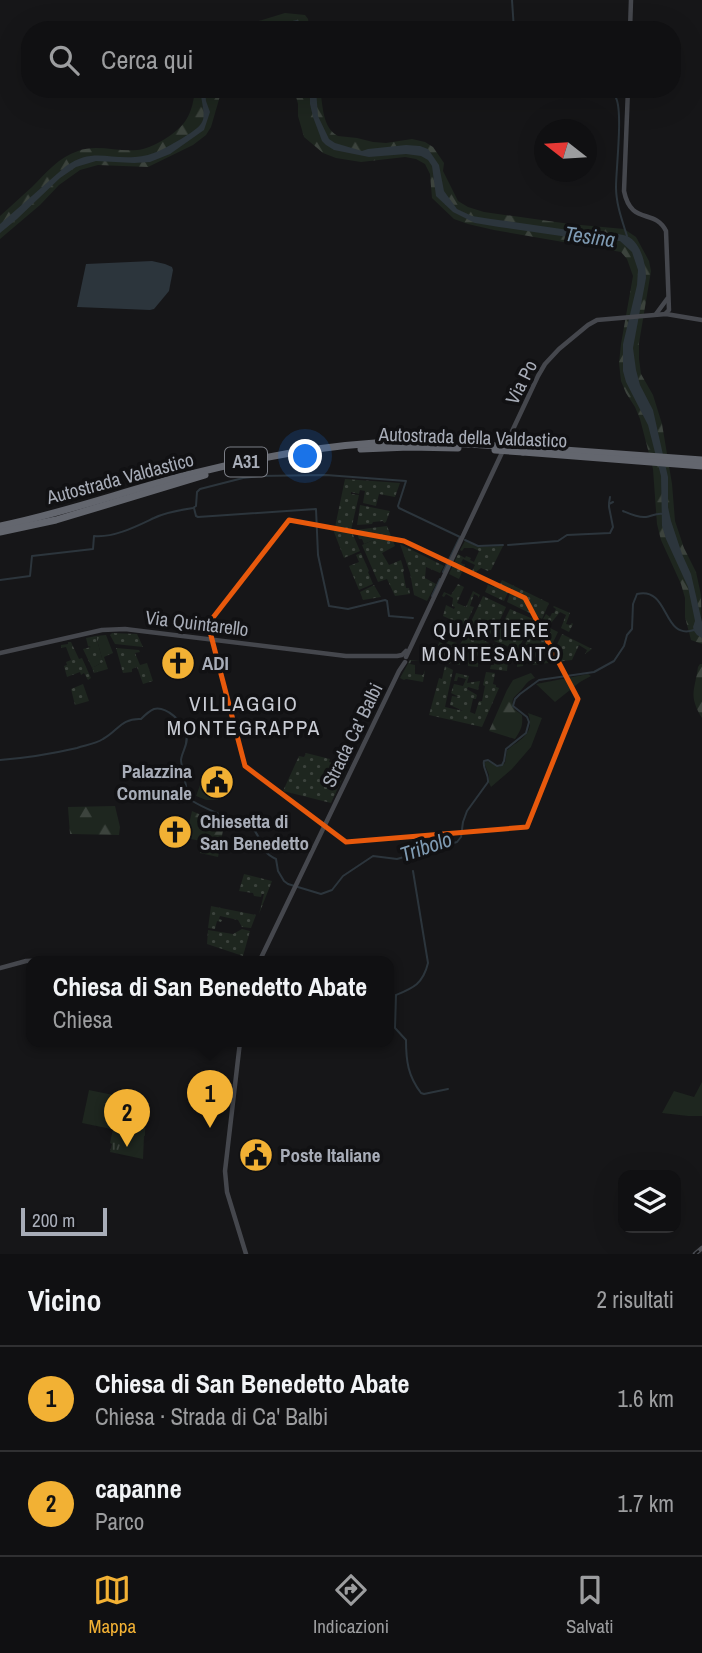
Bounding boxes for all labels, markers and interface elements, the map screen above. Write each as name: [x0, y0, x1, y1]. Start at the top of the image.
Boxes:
search box: [21, 21, 681, 98]
icon: search: [45, 41, 83, 79]
text: Cerca qui: [101, 42, 193, 77]
north arrow: [534, 119, 597, 182]
water label: Tesina: [563, 219, 617, 254]
street label: Via Po: [499, 355, 543, 409]
street label: Autostrada della Valdastico: [377, 421, 568, 453]
your location: [288, 439, 322, 473]
street label: Autostrada Valdastico: [43, 446, 196, 510]
road number: A31: [225, 448, 267, 476]
street label: Via Quintarello: [144, 604, 250, 642]
district label: QUARTIERE MONTESANTO: [421, 615, 563, 668]
church icon: ADI: [159, 644, 197, 682]
place label: ADI: [202, 650, 229, 676]
street label: Strada Ca' Balbi: [316, 679, 388, 791]
district label: VILLAGGIO MONTEGRAPPA: [167, 689, 321, 742]
place label: Palazzina Comunale: [117, 758, 192, 806]
public building icon: Palazzina Comunale: [198, 763, 236, 801]
place label: Chiesetta di San Benedetto: [200, 808, 309, 856]
church icon: Chiesetta di San Benedetto: [156, 813, 194, 851]
water label: Tribolo: [396, 824, 456, 869]
popup: [26, 956, 394, 1047]
text: Chiesa di San Benedetto Abate: [53, 969, 367, 1004]
text: Chiesa: [53, 1004, 113, 1035]
pin: 1: [187, 1070, 233, 1128]
pin: 2: [104, 1089, 150, 1147]
public building icon: Poste Italiane: [237, 1136, 275, 1174]
place label: Poste Italiane: [280, 1142, 381, 1168]
map controls: [618, 1170, 681, 1233]
button: layers: [618, 1170, 681, 1233]
scale bar: [21, 1205, 107, 1237]
text: 200 m: [32, 1207, 75, 1233]
text: Vicino: [28, 1280, 101, 1320]
text: 2 risultati: [596, 1284, 674, 1315]
text: Chiesa di San Benedetto Abate: [95, 1366, 409, 1401]
text: 1: [46, 1383, 56, 1414]
text: 1.6 km: [617, 1383, 674, 1414]
text: Chiesa · Strada di Ca' Balbi: [95, 1401, 328, 1432]
text: capanne: [95, 1471, 182, 1506]
text: 2: [46, 1488, 56, 1519]
text: 1.7 km: [617, 1488, 674, 1519]
text: Parco: [95, 1506, 144, 1537]
tab: Mappa: [88, 1571, 136, 1639]
tab: Indicazioni: [313, 1571, 389, 1639]
tab: Salvati: [566, 1571, 614, 1639]

